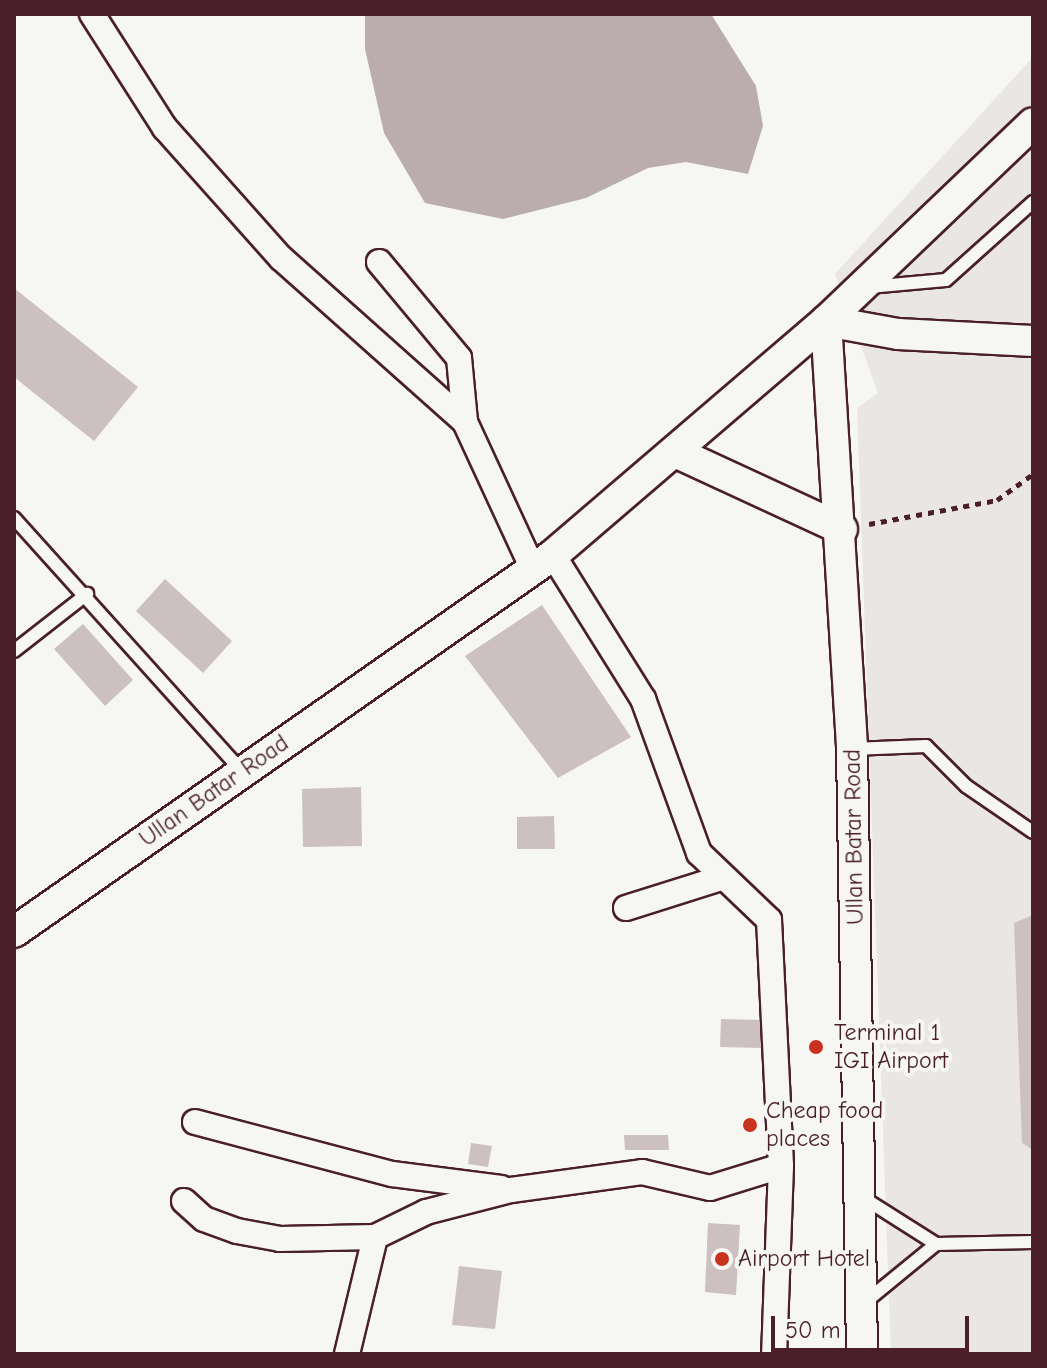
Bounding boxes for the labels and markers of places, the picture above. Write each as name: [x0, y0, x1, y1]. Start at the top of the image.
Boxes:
place label: Terminal 1 IGI Airport: [834, 1019, 948, 1075]
marker: Terminal 1 IGI Airport: [805, 1036, 827, 1058]
place label: Cheap food places: [766, 1097, 883, 1153]
marker: Cheap food places: [741, 1116, 759, 1134]
place label: Airport Hotel: [738, 1245, 870, 1273]
marker: Airport Hotel: [713, 1250, 731, 1268]

